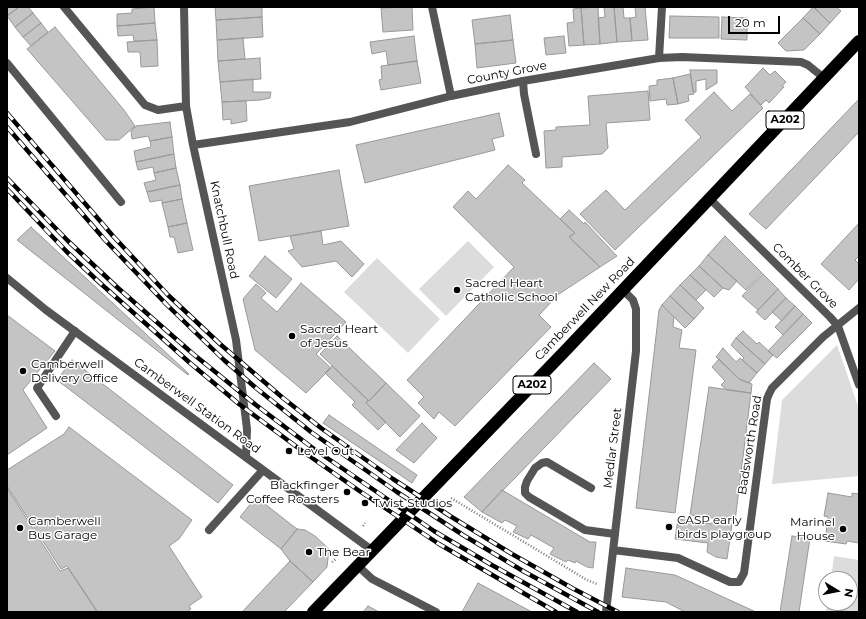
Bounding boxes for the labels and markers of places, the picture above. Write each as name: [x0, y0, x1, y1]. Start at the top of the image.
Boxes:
place label: Sacred Heart Catholic School: [465, 276, 558, 304]
marker: Sacred Heart Catholic School: [452, 285, 462, 295]
place label: Sacred Heart of Jesus: [300, 322, 378, 350]
marker: Sacred Heart of Jesus: [287, 331, 297, 341]
place label: Camberwell Delivery Office: [31, 357, 118, 385]
marker: Camberwell Delivery Office: [18, 366, 28, 376]
place label: Level Out: [297, 444, 354, 458]
marker: Level Out: [284, 446, 294, 456]
place label: Blackfinger Coffee Roasters: [246, 478, 339, 506]
marker: Blackfinger Coffee Roasters: [342, 487, 352, 497]
place label: Twist Studios: [373, 496, 452, 510]
marker: Twist Studios: [360, 498, 370, 508]
place label: CASP early birds playgroup: [677, 513, 771, 541]
place label: Camberwell Bus Garage: [28, 514, 101, 542]
place label: Marinel House: [790, 515, 835, 543]
marker: CASP early birds playgroup: [664, 522, 674, 532]
marker: Camberwell Bus Garage: [15, 523, 25, 533]
marker: Marinel House: [838, 524, 848, 534]
place label: The Bear: [317, 545, 370, 559]
marker: The Bear: [304, 547, 314, 557]

